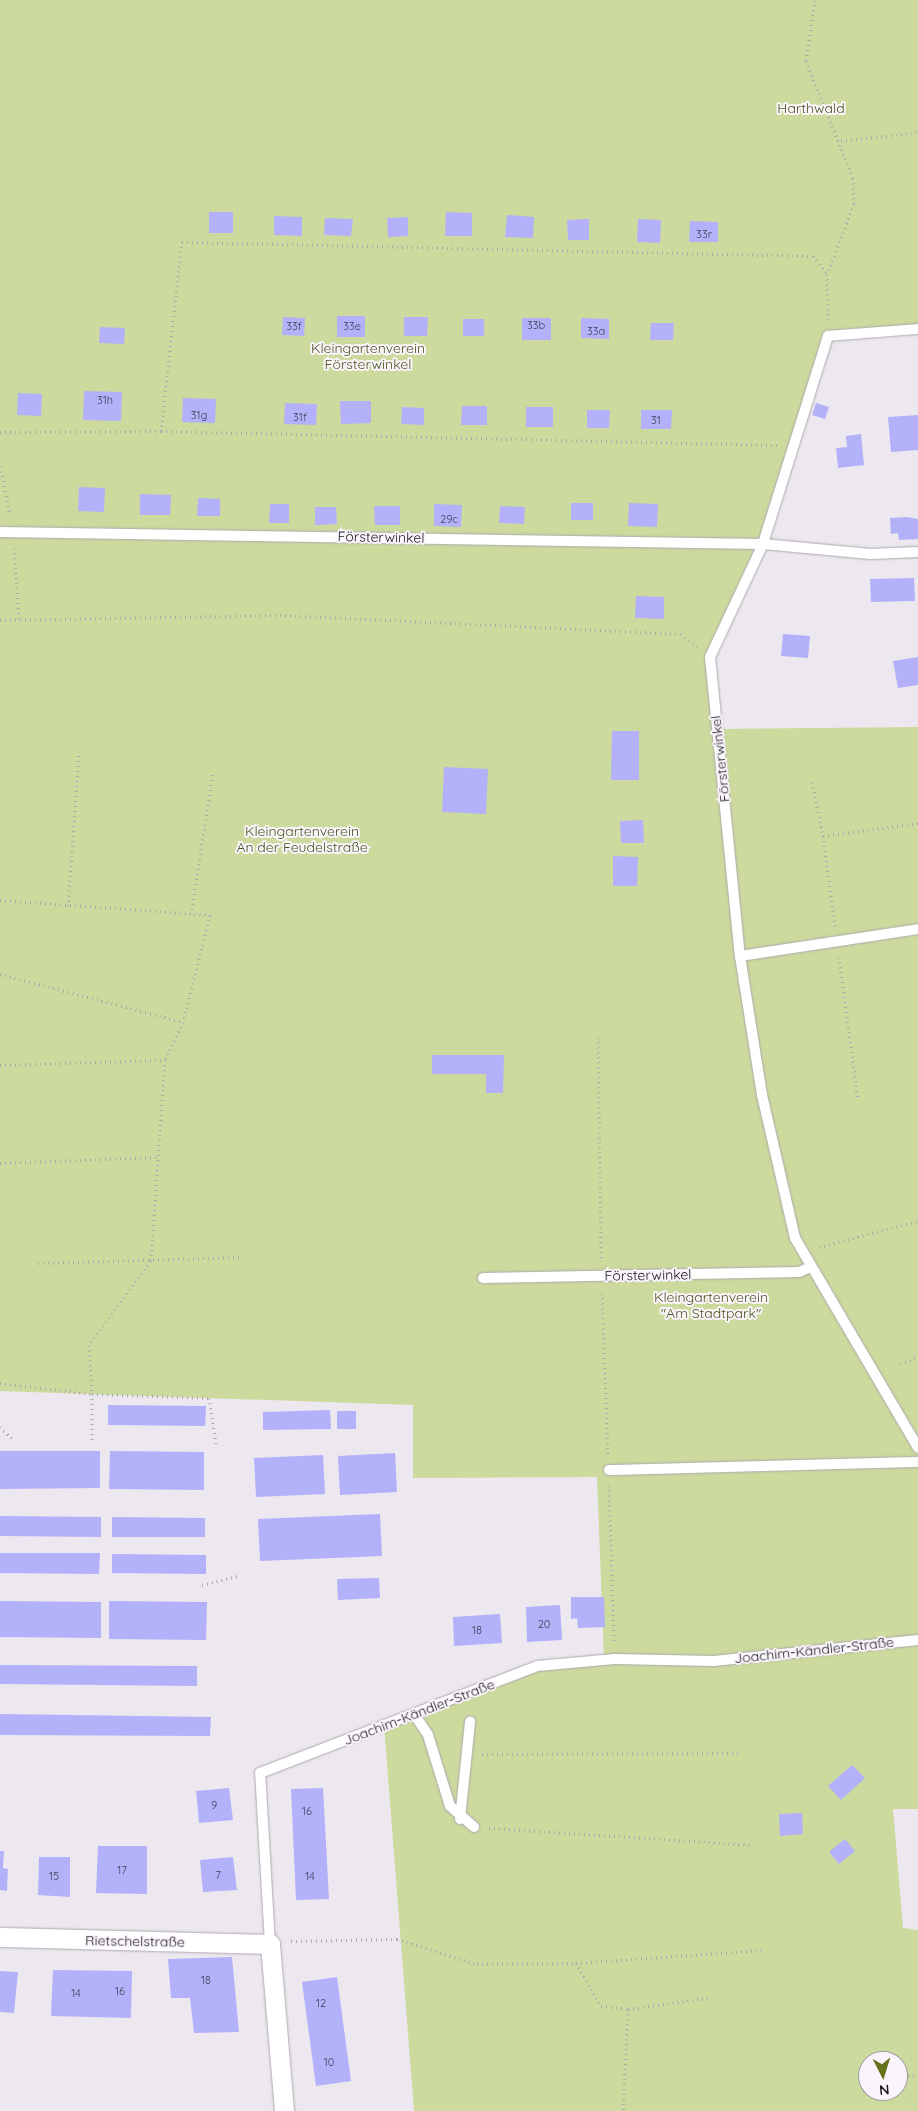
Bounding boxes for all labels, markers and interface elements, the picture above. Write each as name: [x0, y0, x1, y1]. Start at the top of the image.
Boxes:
park label: Harthwald: [777, 100, 845, 116]
house number: 33r: [696, 227, 712, 241]
house number: 33b: [527, 318, 545, 332]
house number: 33f: [286, 319, 302, 333]
house number: 33e: [343, 319, 361, 333]
house number: 33a: [587, 324, 605, 338]
park label: Kleingartenverein Försterwinkel: [311, 340, 425, 372]
house number: 31h: [97, 393, 113, 407]
house number: 31g: [191, 408, 207, 422]
house number: 31f: [293, 410, 307, 424]
house number: 31: [651, 413, 661, 427]
house number: 29c: [440, 512, 458, 526]
street label: Försterwinkel: [337, 528, 425, 546]
street label: Försterwinkel: [707, 715, 733, 803]
park label: Kleingartenverein An der Feudelstraße: [236, 823, 368, 856]
street label: Försterwinkel: [604, 1266, 692, 1284]
park label: Kleingartenverein "Am Stadtpark": [654, 1289, 768, 1321]
house number: 20: [538, 1617, 550, 1631]
house number: 18: [472, 1623, 482, 1637]
street label: Joachim-Kändler-Straße: [733, 1633, 895, 1667]
street label: Joachim-Kändler-Straße: [341, 1675, 497, 1749]
house number: 9: [211, 1798, 217, 1812]
house number: 16: [302, 1804, 312, 1818]
house number: 17: [117, 1863, 127, 1877]
house number: 7: [215, 1868, 221, 1882]
house number: 15: [49, 1869, 59, 1883]
house number: 14: [305, 1869, 315, 1883]
street label: Rietschelstraße: [85, 1932, 185, 1950]
house number: 18: [201, 1973, 211, 1987]
house number: 16: [115, 1984, 125, 1998]
house number: 14: [71, 1986, 81, 2000]
house number: 12: [316, 1996, 326, 2010]
north arrow: [858, 2051, 908, 2101]
house number: 10: [324, 2055, 334, 2069]
text: N: [878, 2081, 890, 2099]

